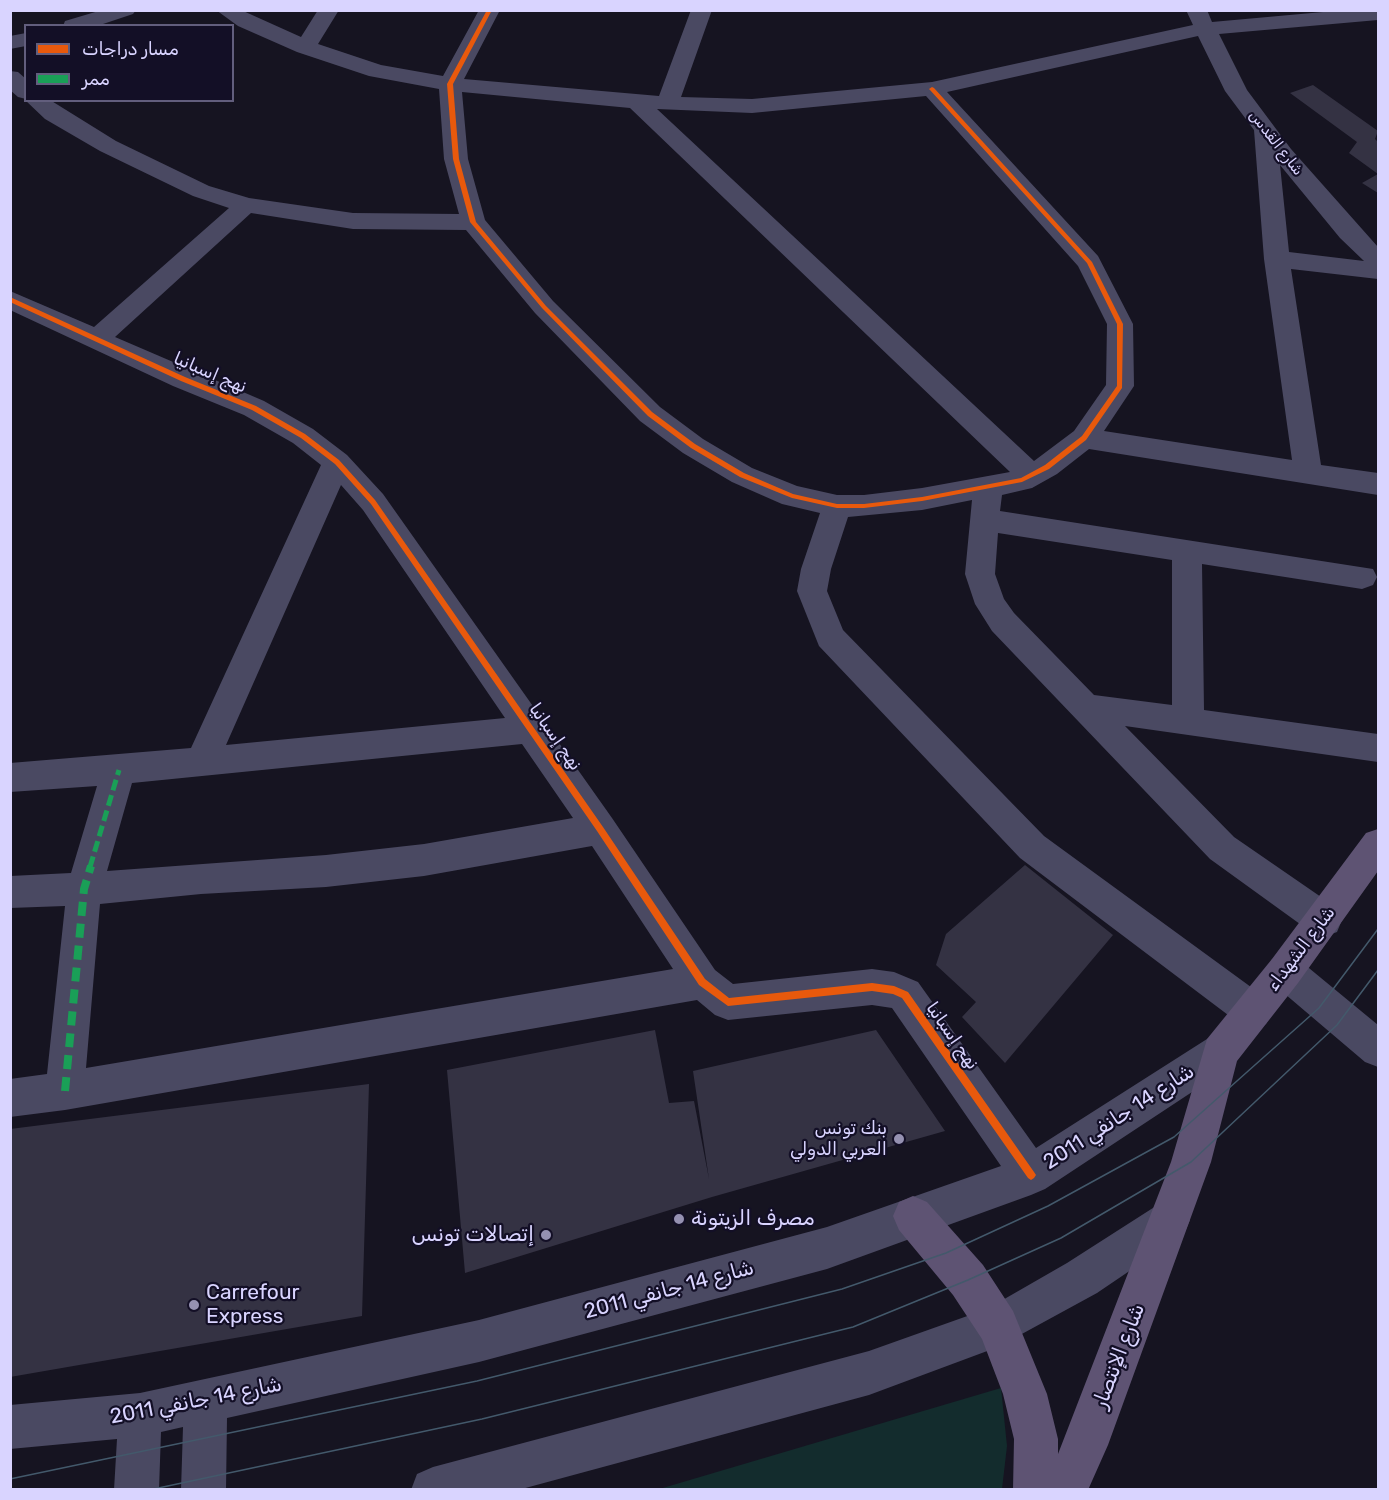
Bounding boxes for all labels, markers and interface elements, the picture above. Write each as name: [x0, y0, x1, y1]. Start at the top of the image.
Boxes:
legend: [24, 24, 234, 102]
text: مسار دراجات: [82, 38, 179, 60]
text: ممر: [82, 68, 110, 90]
street label: شارع القدس: [1245, 107, 1307, 179]
street label: نهج إسبانيا: [170, 348, 250, 398]
street label: نهج إسبانيا: [524, 699, 586, 775]
street label: شارع الشهداء: [1262, 902, 1340, 996]
street label: نهج إسبانيا: [921, 998, 983, 1074]
street label: شارع 14 جانفي 2011: [1039, 1059, 1199, 1175]
place label: بنك تونس العربي الدولي: [790, 1118, 887, 1160]
marker: بنك تونس العربي الدولي: [892, 1132, 906, 1146]
place label: مصرف الزيتونة: [691, 1206, 815, 1232]
marker: مصرف الزيتونة: [672, 1212, 686, 1226]
place label: إتصالات تونس: [412, 1222, 534, 1248]
marker: إتصالات تونس: [539, 1228, 553, 1242]
street label: شارع 14 جانفي 2011: [581, 1255, 757, 1325]
place label: Carrefour Express: [206, 1280, 300, 1330]
marker: Carrefour Express: [187, 1298, 201, 1312]
street label: شارع الإنتصار: [1088, 1300, 1150, 1412]
street label: شارع 14 جانفي 2011: [108, 1372, 284, 1430]

